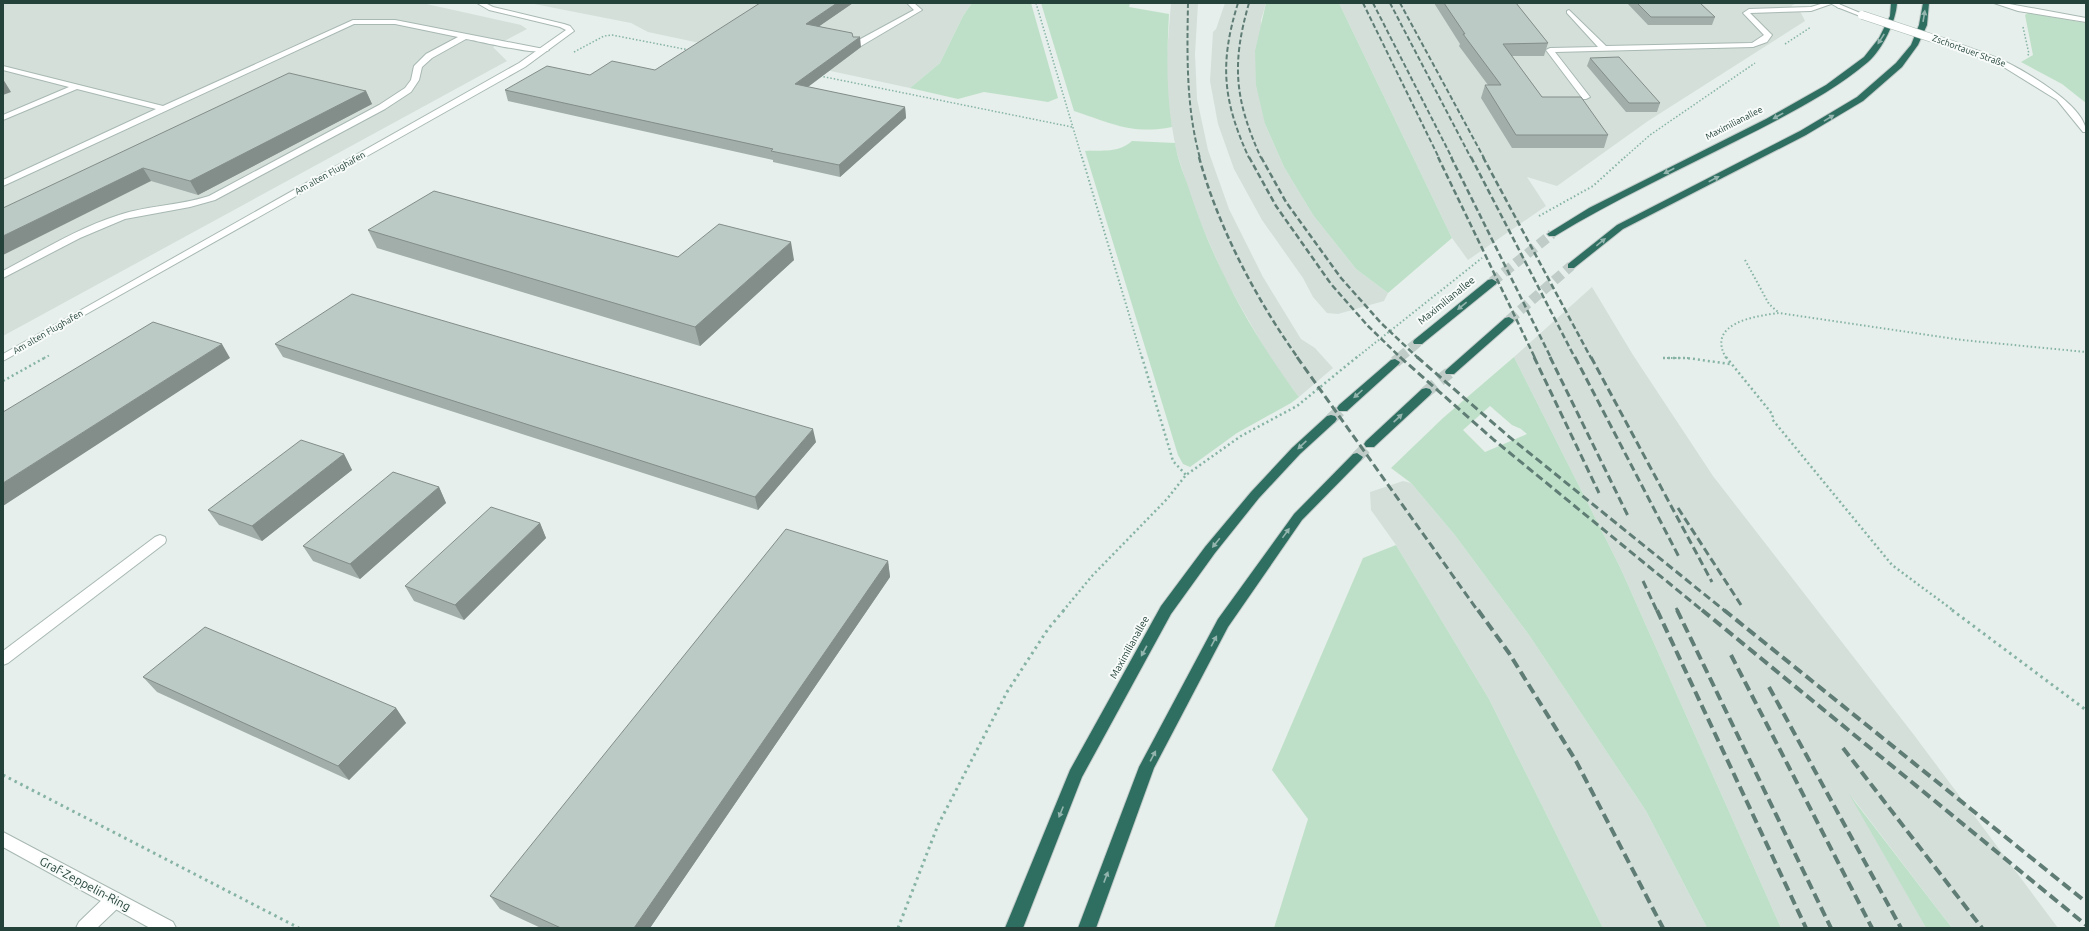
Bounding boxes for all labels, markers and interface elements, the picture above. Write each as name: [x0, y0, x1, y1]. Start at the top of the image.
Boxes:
one-way arrow: [1921, 10, 1927, 22]
street label: Zschortauer Straße: [1931, 33, 2007, 69]
one-way arrow: [1877, 34, 1885, 44]
street label: Maximilianallee: [1704, 104, 1764, 142]
one-way arrow: [1772, 112, 1784, 119]
one-way arrow: [1823, 114, 1835, 121]
street label: Am alten Flughafen: [293, 149, 367, 197]
one-way arrow: [1664, 168, 1675, 174]
one-way arrow: [1708, 175, 1720, 182]
one-way arrow: [1595, 238, 1606, 246]
street label: Maximilianallee: [1416, 274, 1477, 327]
one-way arrow: [1456, 302, 1467, 311]
street label: Am alten Flughafen: [11, 308, 85, 356]
one-way arrow: [1353, 390, 1364, 399]
one-way arrow: [1393, 414, 1403, 423]
one-way arrow: [1297, 441, 1307, 450]
one-way arrow: [1282, 528, 1290, 539]
one-way arrow: [1212, 537, 1220, 548]
street label: Maximilianallee: [1108, 614, 1151, 680]
one-way arrow: [1210, 635, 1217, 647]
one-way arrow: [1141, 645, 1147, 656]
one-way arrow: [1149, 750, 1156, 762]
one-way arrow: [1057, 806, 1063, 818]
street label: Graf-Zeppelin-Ring: [38, 854, 133, 913]
one-way arrow: [1103, 871, 1109, 883]

